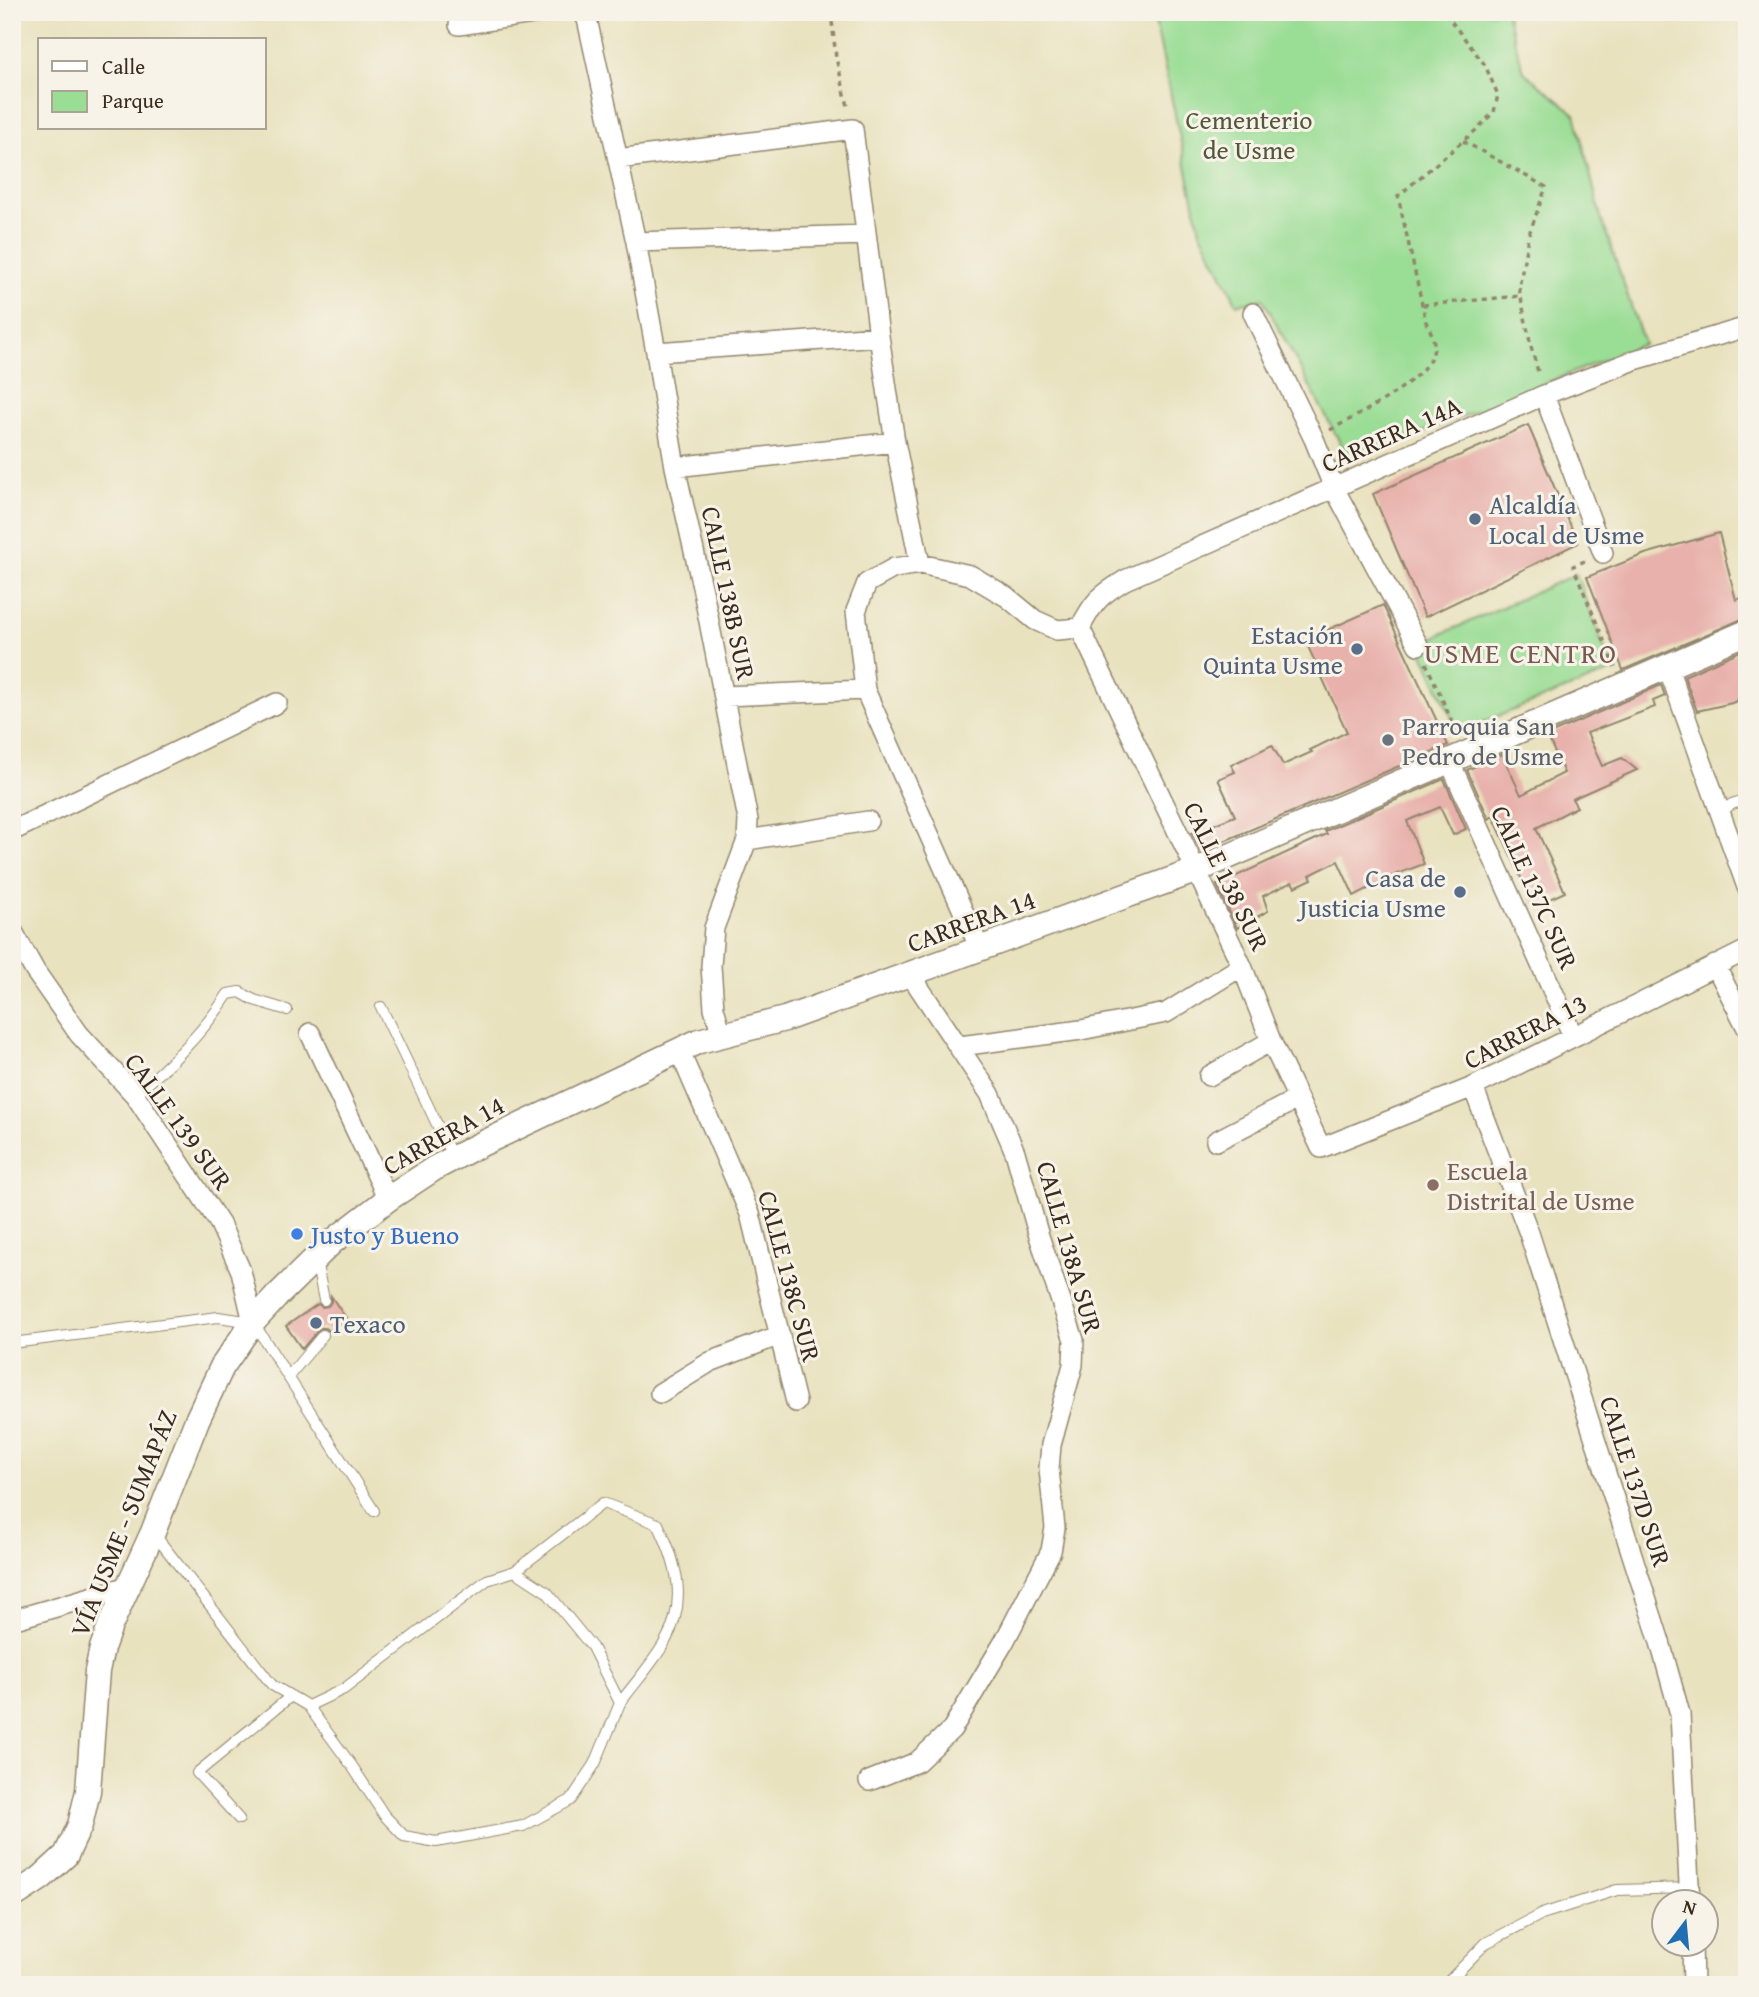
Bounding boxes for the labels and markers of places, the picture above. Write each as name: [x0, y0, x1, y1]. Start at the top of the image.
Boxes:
place label: Alcaldía Local de Usme: [1489, 485, 1644, 554]
marker: Alcaldía Local de Usme: [1467, 511, 1483, 527]
place label: Estación Quinta Usme: [1203, 615, 1343, 684]
marker: Estación Quinta Usme: [1349, 641, 1365, 657]
place label: Parroquia San Pedro de Usme: [1402, 706, 1564, 775]
marker: Parroquia San Pedro de Usme: [1380, 732, 1396, 748]
place label: Casa de Justicia Usme: [1296, 858, 1446, 927]
marker: Casa de Justicia Usme: [1452, 884, 1468, 900]
place label: Escuela Distrital de Usme: [1447, 1151, 1635, 1220]
marker: Escuela Distrital de Usme: [1425, 1177, 1441, 1193]
place label: Justo y Bueno: [308, 1215, 459, 1254]
marker: Justo y Bueno: [289, 1226, 305, 1242]
place label: Texaco: [330, 1304, 406, 1343]
marker: Texaco: [308, 1315, 324, 1331]

